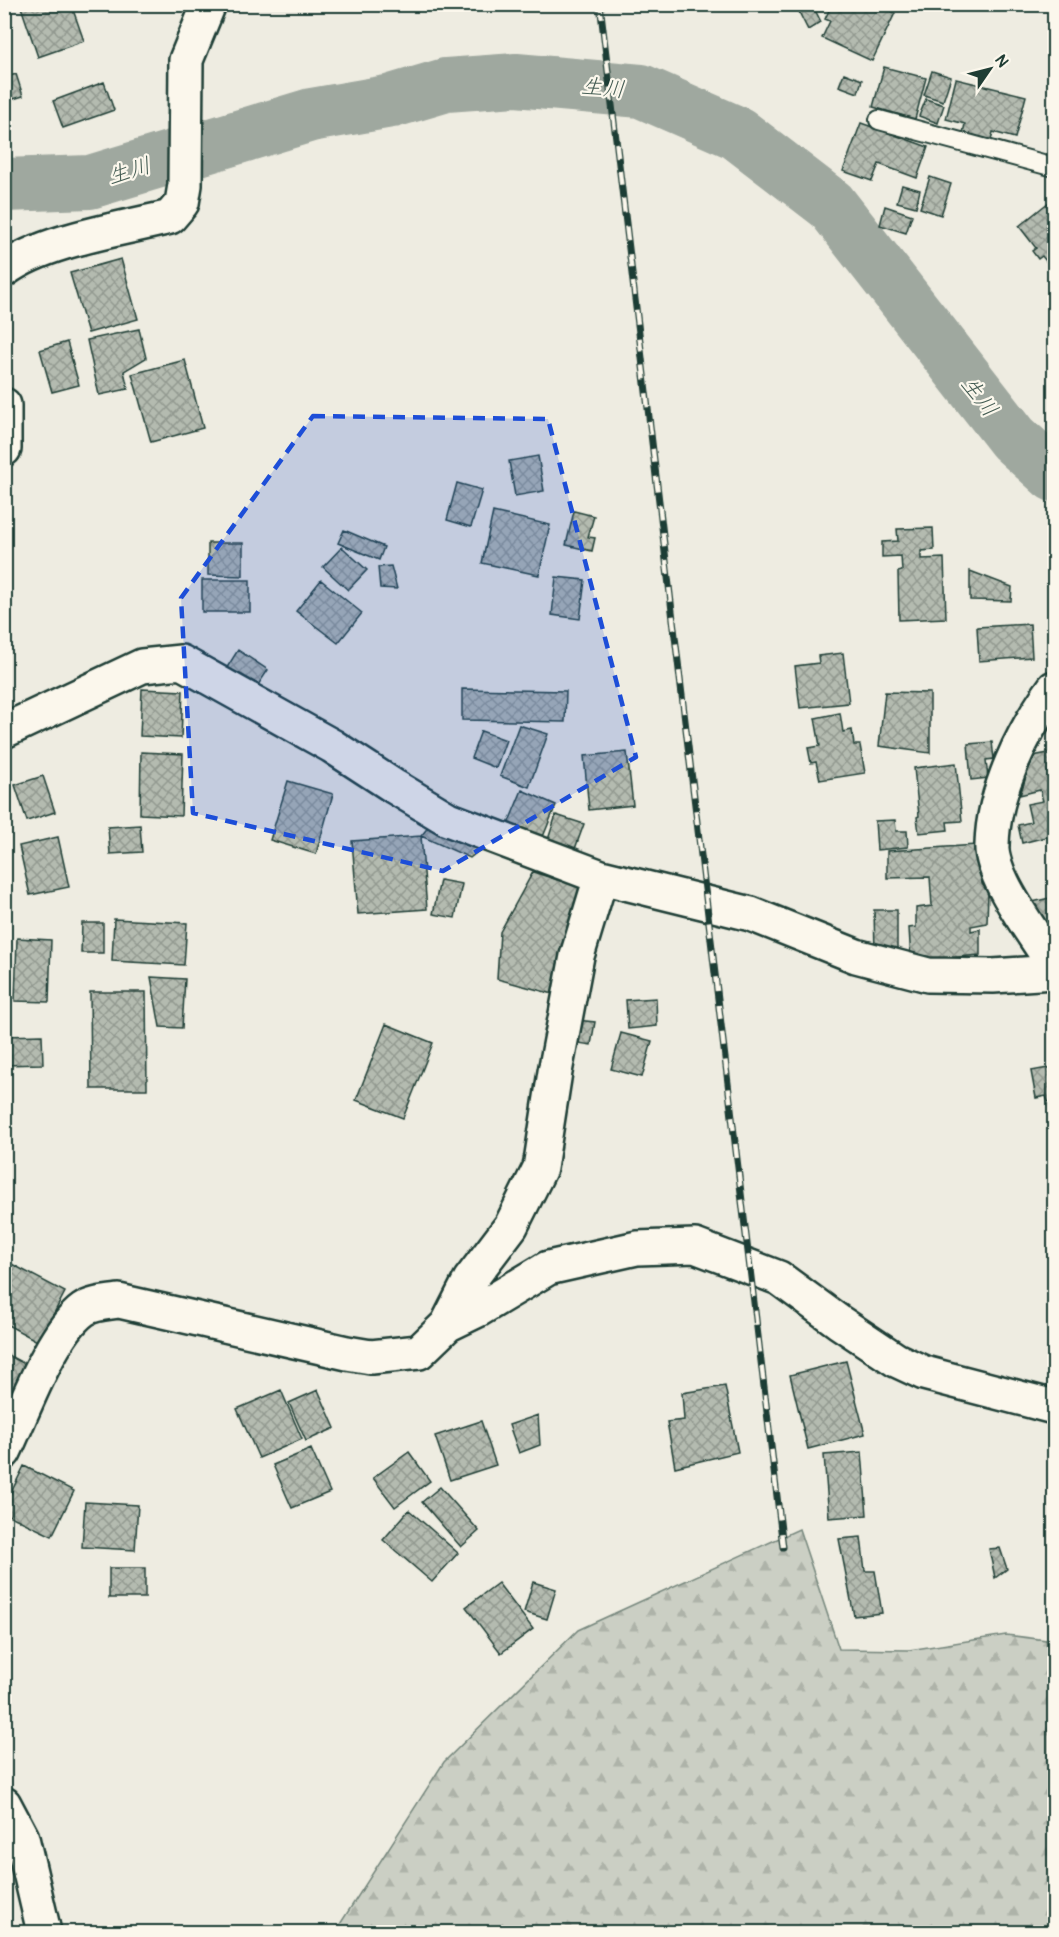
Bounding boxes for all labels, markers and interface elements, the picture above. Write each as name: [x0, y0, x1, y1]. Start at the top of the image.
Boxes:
north arrow: [960, 39, 1020, 99]
text: N: [990, 51, 1013, 71]
water label: 生川: [580, 72, 626, 104]
water label: 生川: [104, 151, 154, 191]
water label: 生川: [955, 371, 1004, 423]

